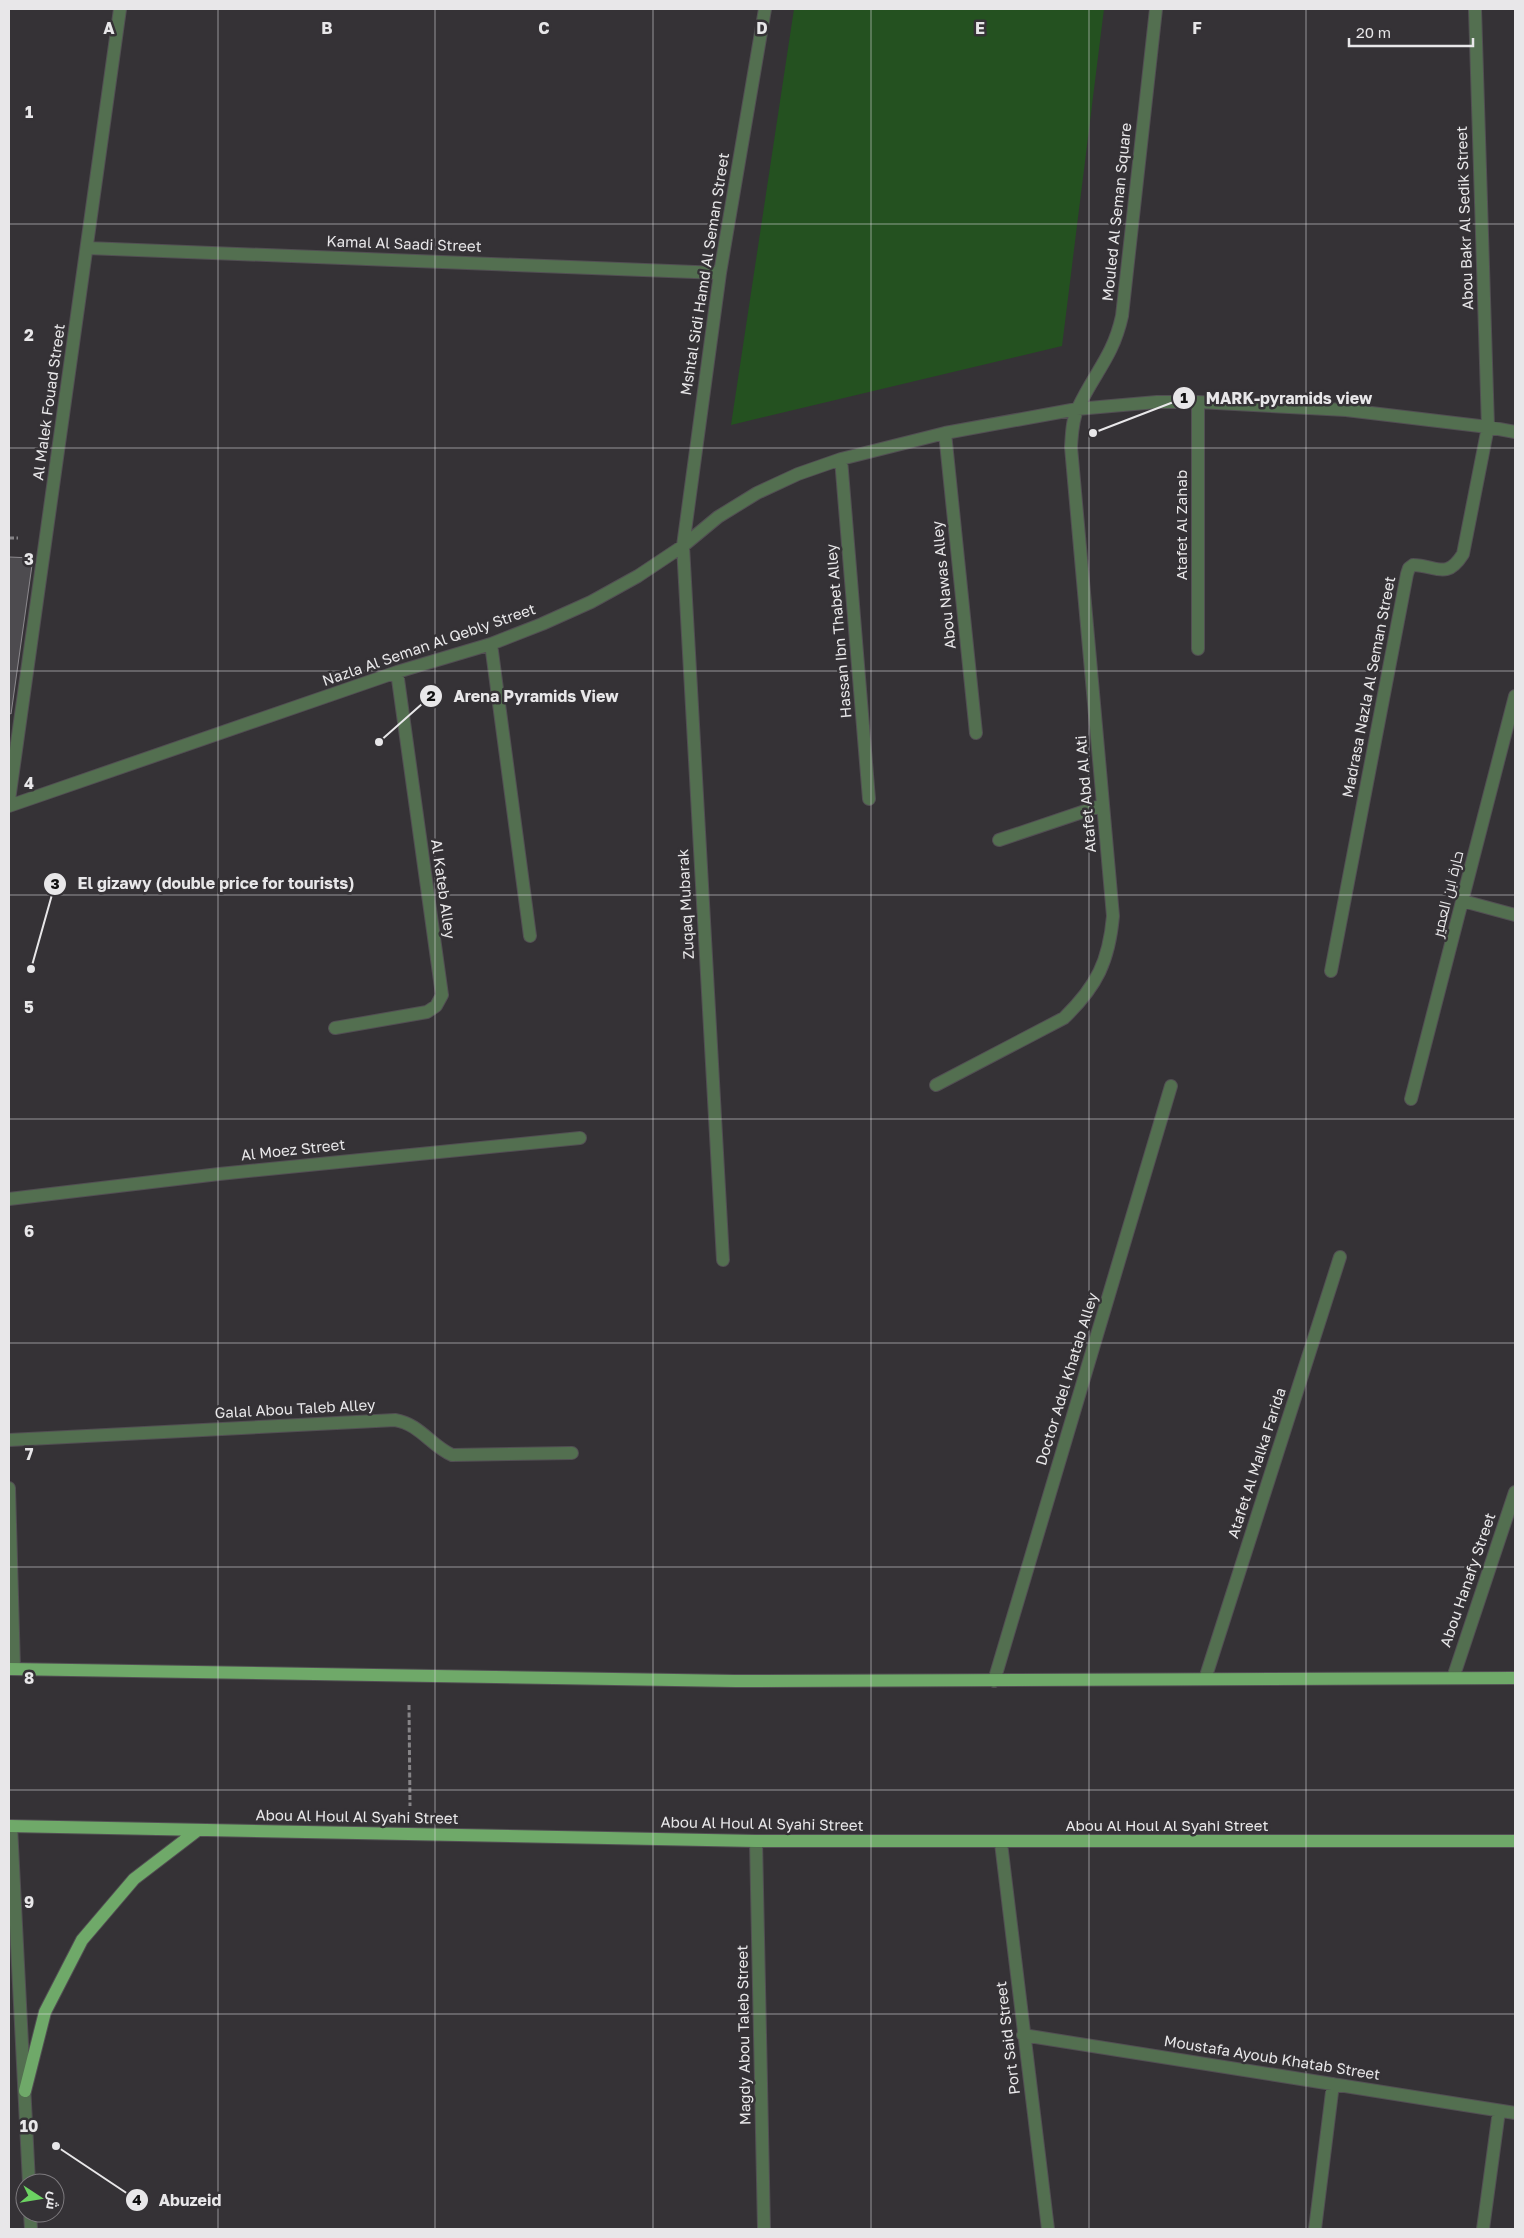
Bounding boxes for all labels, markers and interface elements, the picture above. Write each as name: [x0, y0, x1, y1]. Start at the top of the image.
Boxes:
scale bar: [1349, 15, 1473, 47]
text: A: [103, 18, 115, 38]
text: B: [321, 18, 333, 38]
text: C: [538, 18, 550, 38]
text: D: [756, 18, 768, 38]
text: E: [975, 18, 985, 38]
text: F: [1192, 18, 1202, 38]
text: 20 m: [1356, 23, 1391, 41]
text: 1: [25, 102, 33, 122]
street label: Mouled Al Seman Square: [1098, 121, 1134, 302]
street label: Abou Bakr Al Sedik Street: [1452, 126, 1476, 310]
street label: Mshtal Sidi Hamd Al Seman Street: [676, 151, 732, 396]
street label: Kamal Al Saadi Street: [326, 231, 482, 255]
street label: Al Malek Fouad Street: [28, 322, 68, 481]
text: 2: [24, 325, 34, 345]
callout: MARK-pyramids view: [1171, 382, 1383, 413]
text: 1: [1180, 388, 1188, 406]
text: MARK-pyramids view: [1206, 388, 1373, 408]
street label: Atafet Al Zahab: [1172, 470, 1190, 580]
street label: Abou Nawas Alley: [927, 519, 959, 650]
street label: Hassan Ibn Thabet Alley: [821, 543, 855, 719]
text: 3: [24, 549, 34, 569]
street label: Madrasa Nazla Al Seman Street: [1338, 575, 1398, 799]
street label: Nazla Al Seman Al Qebly Street: [320, 599, 538, 689]
callout: Arena Pyramids View: [418, 681, 628, 712]
text: 2: [426, 686, 436, 704]
text: Arena Pyramids View: [453, 686, 619, 706]
street label: Atafet Abd Al Ati: [1071, 735, 1099, 854]
text: 4: [24, 773, 34, 793]
street label: Al Kateb Alley: [428, 838, 460, 940]
street label: Zuqaq Mubarak: [673, 848, 697, 960]
street label: حارة ابن العمير: [1427, 849, 1468, 940]
callout: El gizawy (double price for tourists): [42, 868, 364, 899]
text: El gizawy (double price for tourists): [78, 873, 354, 893]
text: 3: [50, 874, 60, 892]
text: 5: [24, 997, 34, 1017]
street label: Al Moez Street: [240, 1135, 346, 1163]
text: 6: [24, 1221, 34, 1241]
street label: Doctor Adel Khatab Alley: [1031, 1289, 1101, 1467]
street label: Atafet Al Malka Farida: [1223, 1385, 1289, 1540]
street label: Galal Abou Taleb Alley: [214, 1395, 376, 1421]
text: 7: [25, 1444, 34, 1464]
street label: Abou Hanafy Street: [1436, 1510, 1499, 1649]
text: 8: [24, 1668, 34, 1688]
street label: Abou Al Houl Al Syahi Street: [255, 1805, 459, 1827]
street label: Abou Al Houl Al Syahi Street: [660, 1812, 864, 1834]
street label: Abou Al Houl Al Syahi Street: [1066, 1816, 1269, 1834]
text: 9: [24, 1892, 34, 1912]
street label: Magdy Abou Taleb Street: [732, 1945, 754, 2125]
street label: Port Said Street: [991, 1980, 1023, 2096]
street label: Moustafa Ayoub Khatab Street: [1163, 2031, 1382, 2083]
text: 10: [20, 2116, 38, 2136]
north arrow: [15, 2173, 65, 2223]
callout: Abuzeid: [124, 2185, 231, 2216]
text: ش: [42, 2190, 63, 2211]
text: 4: [132, 2190, 142, 2208]
text: Abuzeid: [159, 2190, 221, 2210]

